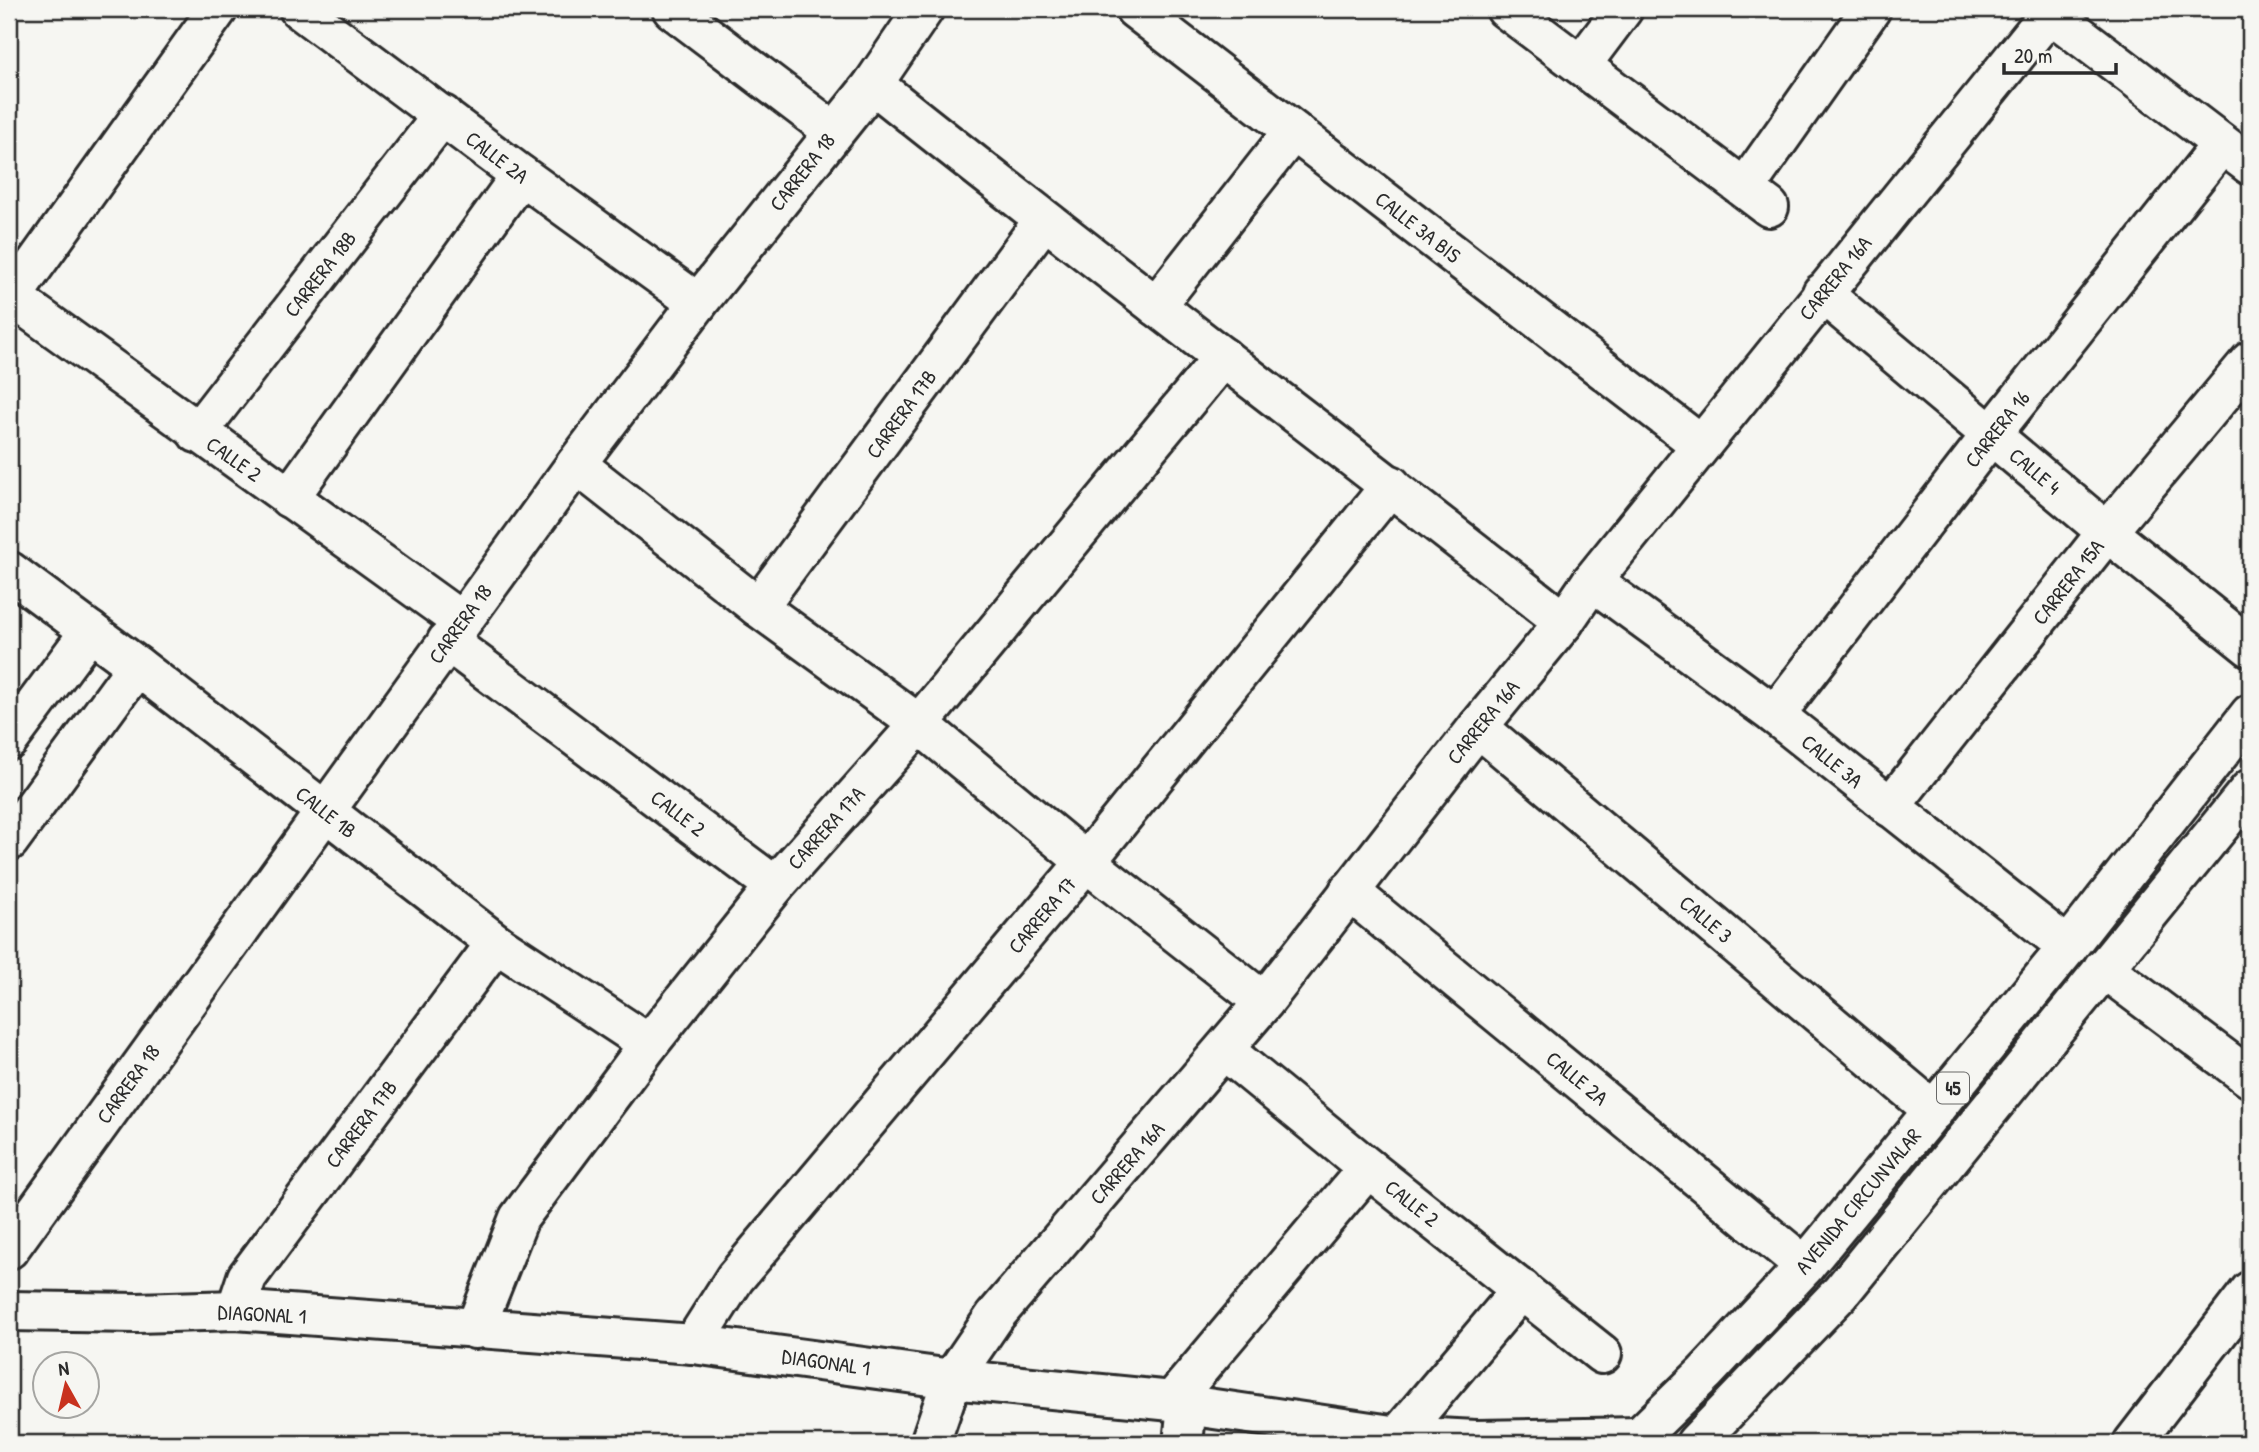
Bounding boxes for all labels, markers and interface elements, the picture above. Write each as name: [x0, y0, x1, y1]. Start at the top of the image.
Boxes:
scale bar: [2004, 32, 2116, 76]
text: 20 m: [2014, 41, 2052, 70]
street label: CALLE 2A: [460, 124, 534, 190]
street label: CARRERA 18: [762, 127, 842, 217]
street label: CALLE 3A BIS: [1369, 184, 1467, 270]
street label: CARRERA 18B: [277, 225, 363, 323]
street label: CARRERA 16A: [1792, 230, 1878, 326]
street label: CARRERA 17B: [859, 364, 943, 464]
street label: CARRERA 16: [1958, 384, 2036, 474]
street label: CALLE 2: [201, 430, 268, 489]
street label: CALLE 4: [2003, 441, 2067, 501]
street label: CARRERA 15A: [2025, 533, 2111, 631]
street label: CARRERA 18: [421, 578, 499, 670]
street label: CARRERA 16A: [1440, 674, 1526, 770]
street label: CALLE 3A: [1795, 727, 1869, 795]
street label: CALLE 1B: [290, 779, 362, 845]
street label: CARRERA 17A: [781, 780, 871, 876]
street label: CALLE 2: [645, 783, 711, 843]
street label: CARRERA 17: [1001, 870, 1083, 960]
street label: CALLE 3: [1673, 888, 1739, 950]
street label: CARRERA 18: [89, 1038, 167, 1130]
street label: CALLE 2A: [1540, 1044, 1614, 1112]
road number: 45: [1937, 1072, 1969, 1104]
street label: CARRERA 17B: [318, 1074, 404, 1174]
street label: CARRERA 16A: [1083, 1115, 1171, 1211]
street label: AVENIDA CIRCUNVALAR: [1788, 1122, 1928, 1280]
street label: CALLE 2: [1379, 1173, 1445, 1233]
street label: DIAGONAL 1: [217, 1297, 307, 1331]
street label: DIAGONAL 1: [780, 1341, 872, 1383]
north arrow: [32, 1350, 102, 1420]
text: N: [57, 1355, 70, 1382]

